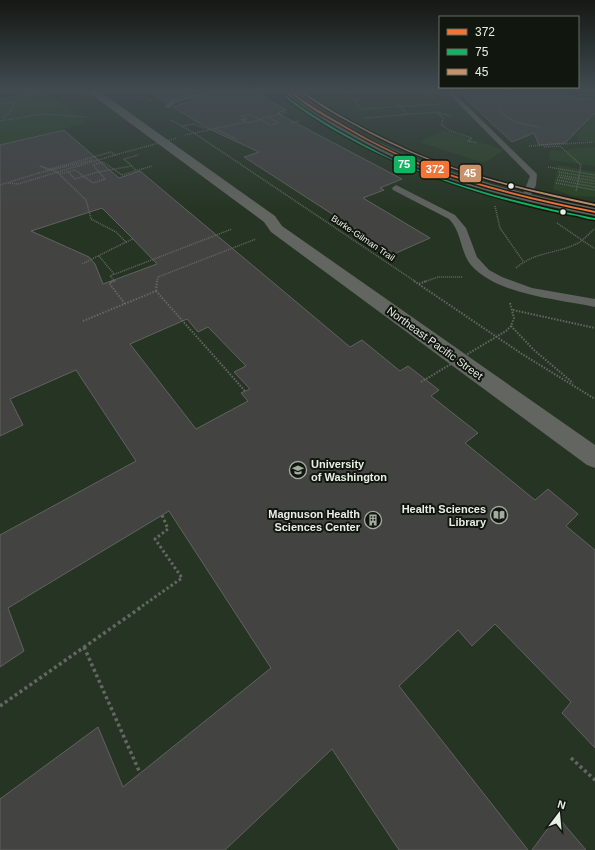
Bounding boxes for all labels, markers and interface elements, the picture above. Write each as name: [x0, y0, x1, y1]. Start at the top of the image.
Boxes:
legend: [439, 16, 579, 88]
text: 372: [475, 25, 495, 39]
text: 75: [475, 45, 489, 59]
text: 45: [475, 65, 489, 79]
line badge: 75: [393, 155, 416, 174]
text: 75: [398, 158, 410, 170]
line badge: 372: [420, 160, 450, 179]
text: 372: [426, 163, 444, 175]
line badge: 45: [459, 164, 482, 183]
text: 45: [464, 167, 476, 179]
unlabelled marker: [506, 181, 516, 191]
unlabelled marker: [558, 207, 568, 217]
street label: Burke-Gilman Trail: [329, 213, 397, 263]
street label: Northeast Pacific Street: [385, 304, 485, 382]
place label: University of Washington: [311, 458, 387, 483]
school or university icon: University of Washington: [288, 460, 308, 480]
place label: Health Sciences Library: [402, 503, 487, 528]
library icon: Health Sciences Library: [489, 505, 509, 525]
place label: Magnuson Health Sciences Center: [268, 508, 361, 533]
building icon: Magnuson Health Sciences Center: [363, 510, 383, 530]
north arrow: [539, 794, 579, 834]
text: N: [556, 798, 567, 811]

